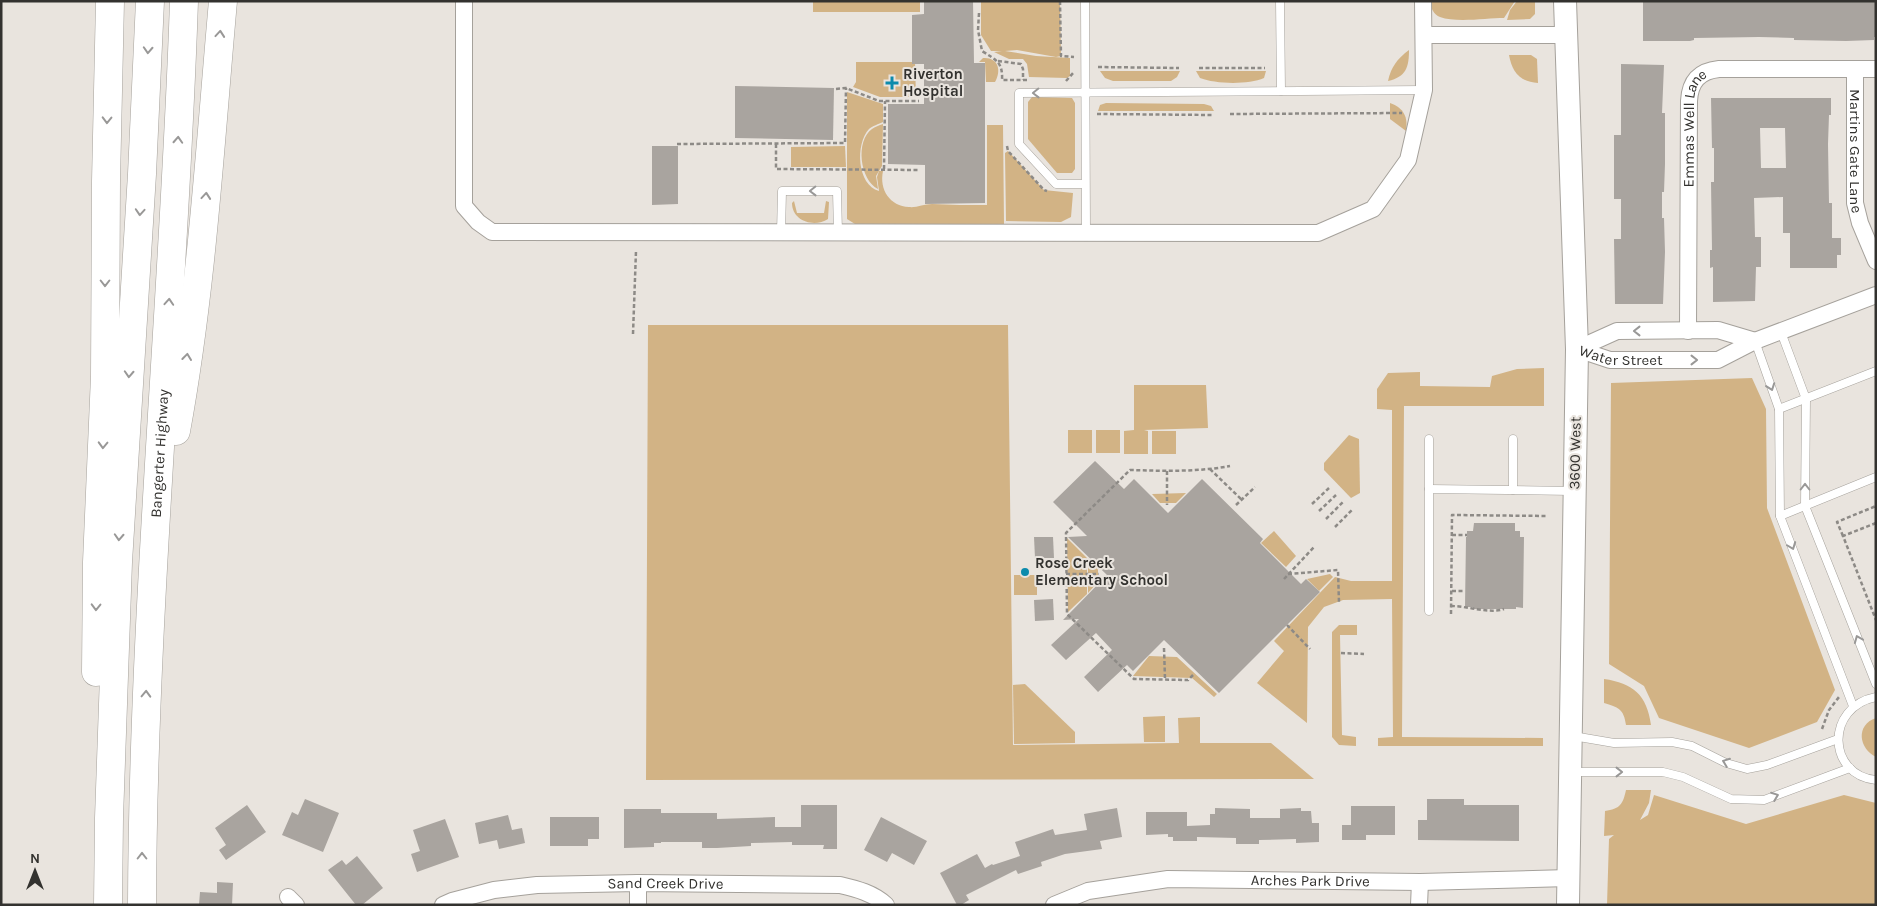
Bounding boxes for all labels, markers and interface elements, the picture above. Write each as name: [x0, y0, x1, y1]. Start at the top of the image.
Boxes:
one-way arrow: [214, 30, 225, 38]
one-way arrow: [143, 46, 154, 54]
place label: Riverton Hospital: [903, 65, 963, 100]
street label: Emmas Well Lane: [1680, 65, 1710, 187]
marker: Riverton Hospital: [885, 76, 899, 90]
one-way arrow: [1032, 88, 1040, 98]
street label: Martins Gate Lane: [1846, 89, 1866, 215]
one-way arrow: [102, 116, 112, 124]
one-way arrow: [173, 135, 184, 143]
one-way arrow: [809, 186, 817, 196]
one-way arrow: [200, 192, 211, 200]
one-way arrow: [134, 208, 145, 216]
one-way arrow: [100, 279, 110, 287]
one-way arrow: [163, 298, 174, 306]
one-way arrow: [1633, 326, 1640, 336]
street label: Water Street: [1577, 341, 1663, 369]
one-way arrow: [181, 353, 192, 361]
one-way arrow: [1690, 355, 1698, 365]
one-way arrow: [123, 371, 134, 379]
one-way arrow: [1765, 382, 1775, 391]
street label: Bangerter Highway: [147, 389, 173, 518]
street label: 3600 West: [1565, 416, 1585, 490]
one-way arrow: [97, 441, 108, 449]
one-way arrow: [1800, 482, 1810, 490]
one-way arrow: [114, 533, 125, 541]
one-way arrow: [1786, 541, 1796, 550]
place label: Rose Creek Elementary School: [1035, 554, 1168, 589]
marker: Rose Creek Elementary School: [1019, 566, 1031, 578]
one-way arrow: [91, 604, 101, 612]
one-way arrow: [1854, 635, 1864, 644]
one-way arrow: [140, 689, 151, 697]
one-way arrow: [1722, 758, 1730, 768]
one-way arrow: [1616, 767, 1623, 777]
one-way arrow: [1770, 792, 1779, 802]
north arrow: [10, 846, 60, 896]
text: N: [30, 850, 40, 867]
one-way arrow: [137, 852, 147, 860]
street label: Arches Park Drive: [1251, 871, 1370, 890]
street label: Sand Creek Drive: [607, 874, 724, 893]

